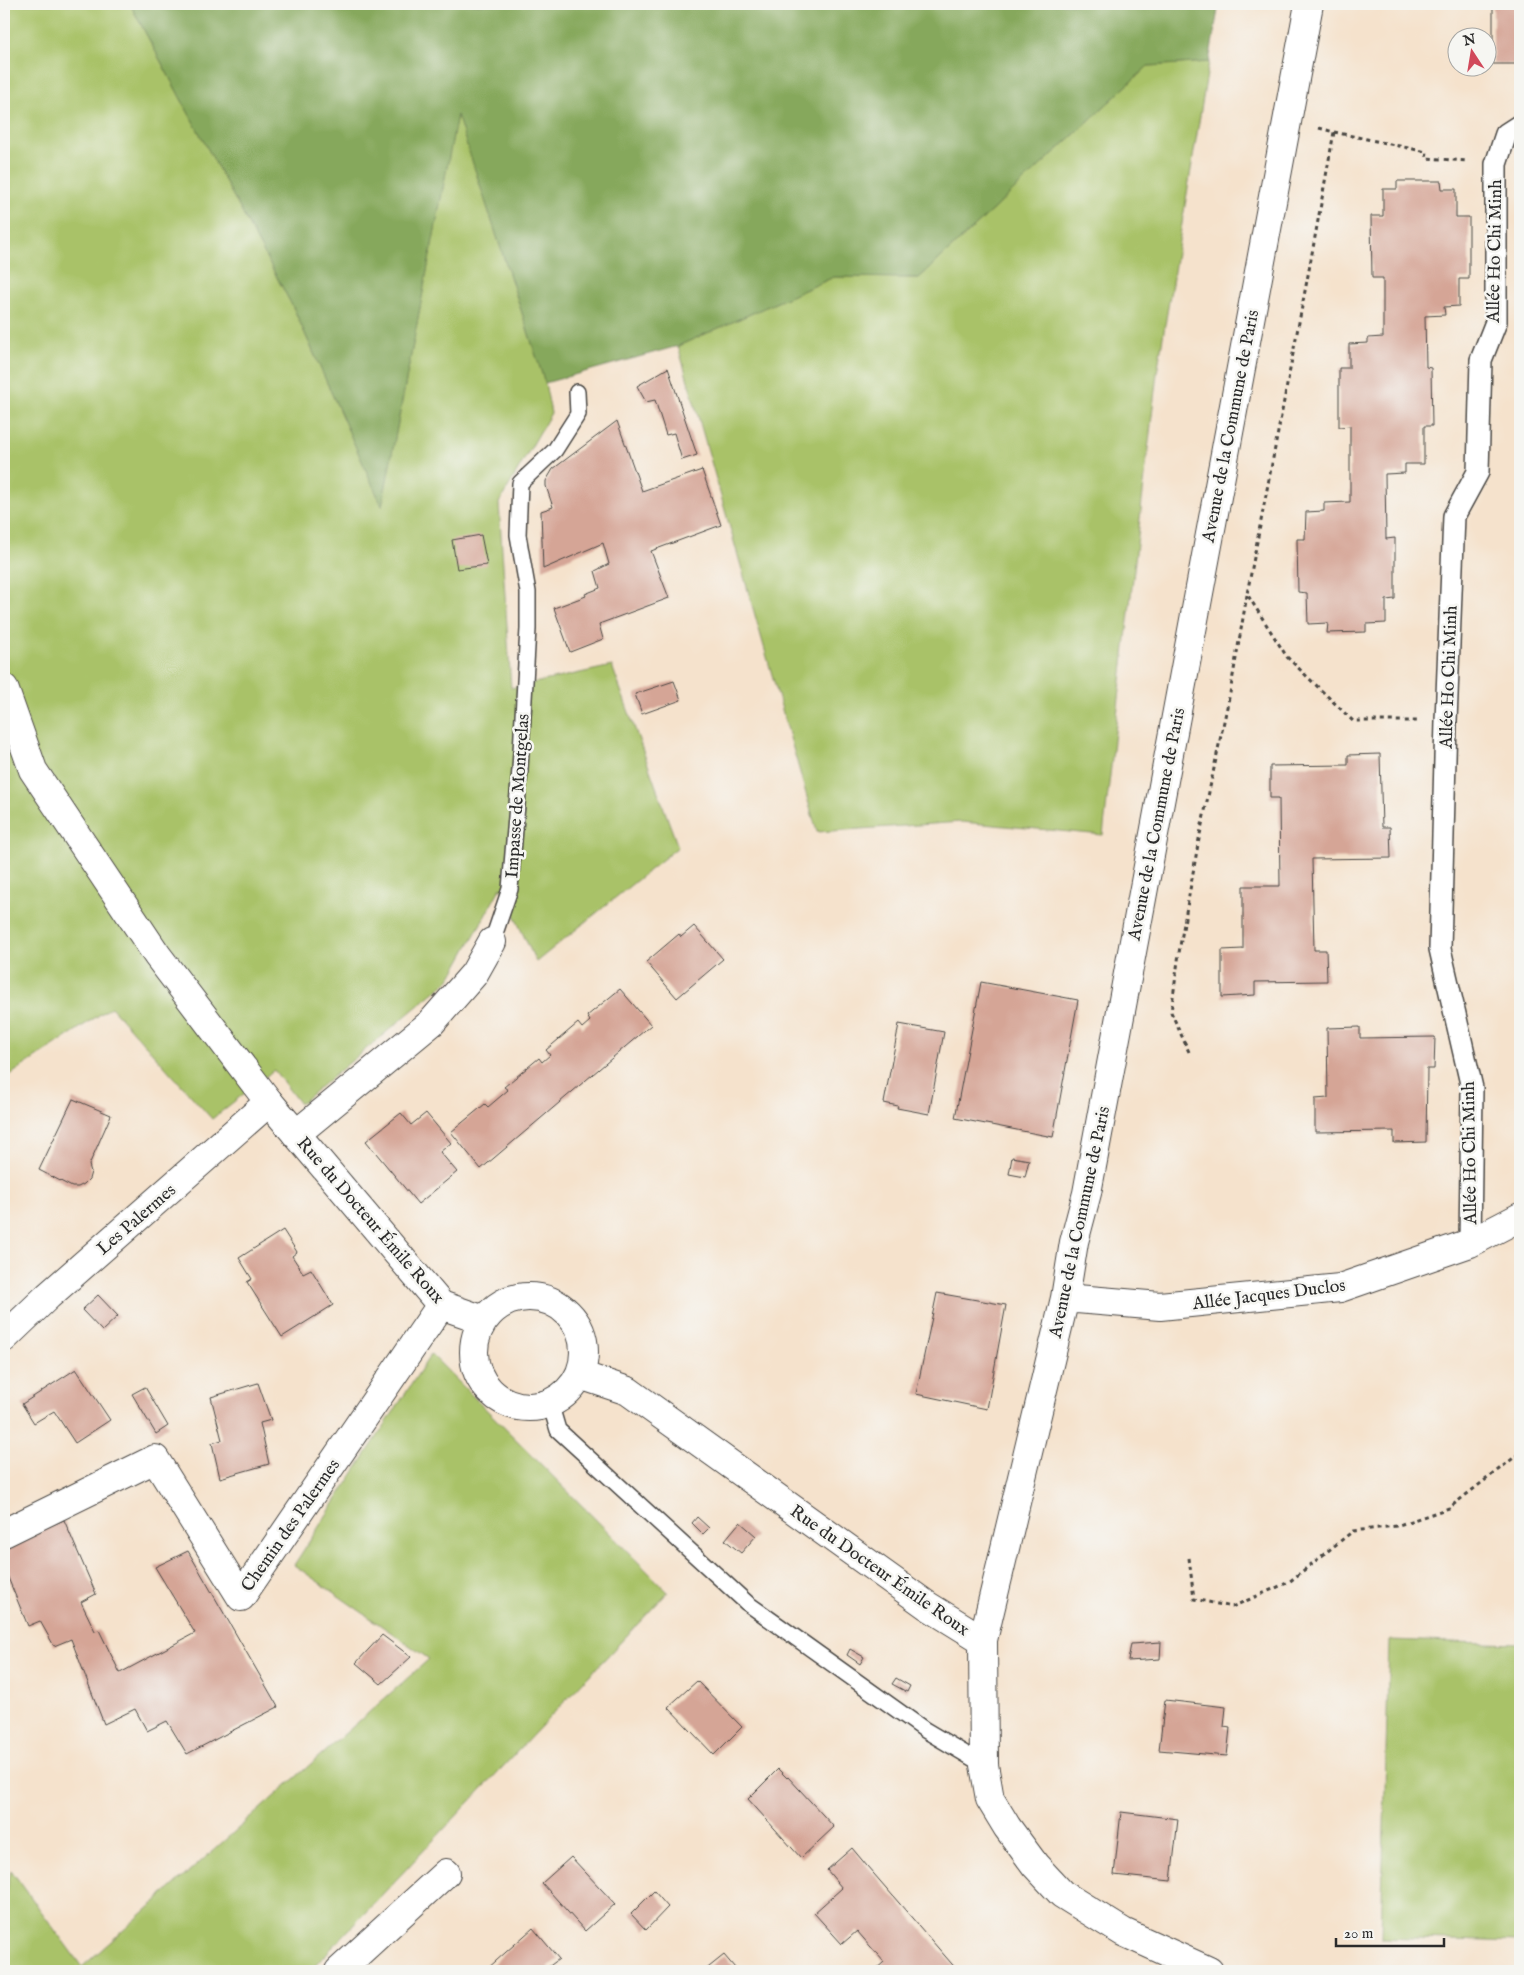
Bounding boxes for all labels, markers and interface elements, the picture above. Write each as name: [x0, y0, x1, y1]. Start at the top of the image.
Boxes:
north arrow: [1446, 28, 1496, 78]
text: N: [1461, 30, 1477, 51]
street label: Allée Ho Chi Minh: [1483, 179, 1508, 324]
street label: Avenue de la Commune de Paris: [1197, 308, 1265, 545]
street label: Allée Ho Chi Minh: [1435, 605, 1464, 750]
street label: Avenue de la Commune de Paris: [1123, 706, 1191, 943]
street label: Impasse de Montgelas: [501, 713, 536, 879]
street label: Allée Ho Chi Minh: [1458, 1081, 1483, 1226]
street label: Avenue de la Commune de Paris: [1044, 1104, 1116, 1341]
street label: Rue du Docteur Émile Roux: [291, 1131, 450, 1309]
street label: Les Palermes: [93, 1179, 181, 1261]
street label: Allée Jacques Duclos: [1190, 1275, 1347, 1316]
street label: Chemin des Palermes: [237, 1455, 346, 1597]
street label: Rue du Docteur Émile Roux: [785, 1499, 975, 1642]
scale bar: [1336, 1915, 1444, 1947]
text: 20 m: [1344, 1924, 1374, 1943]

